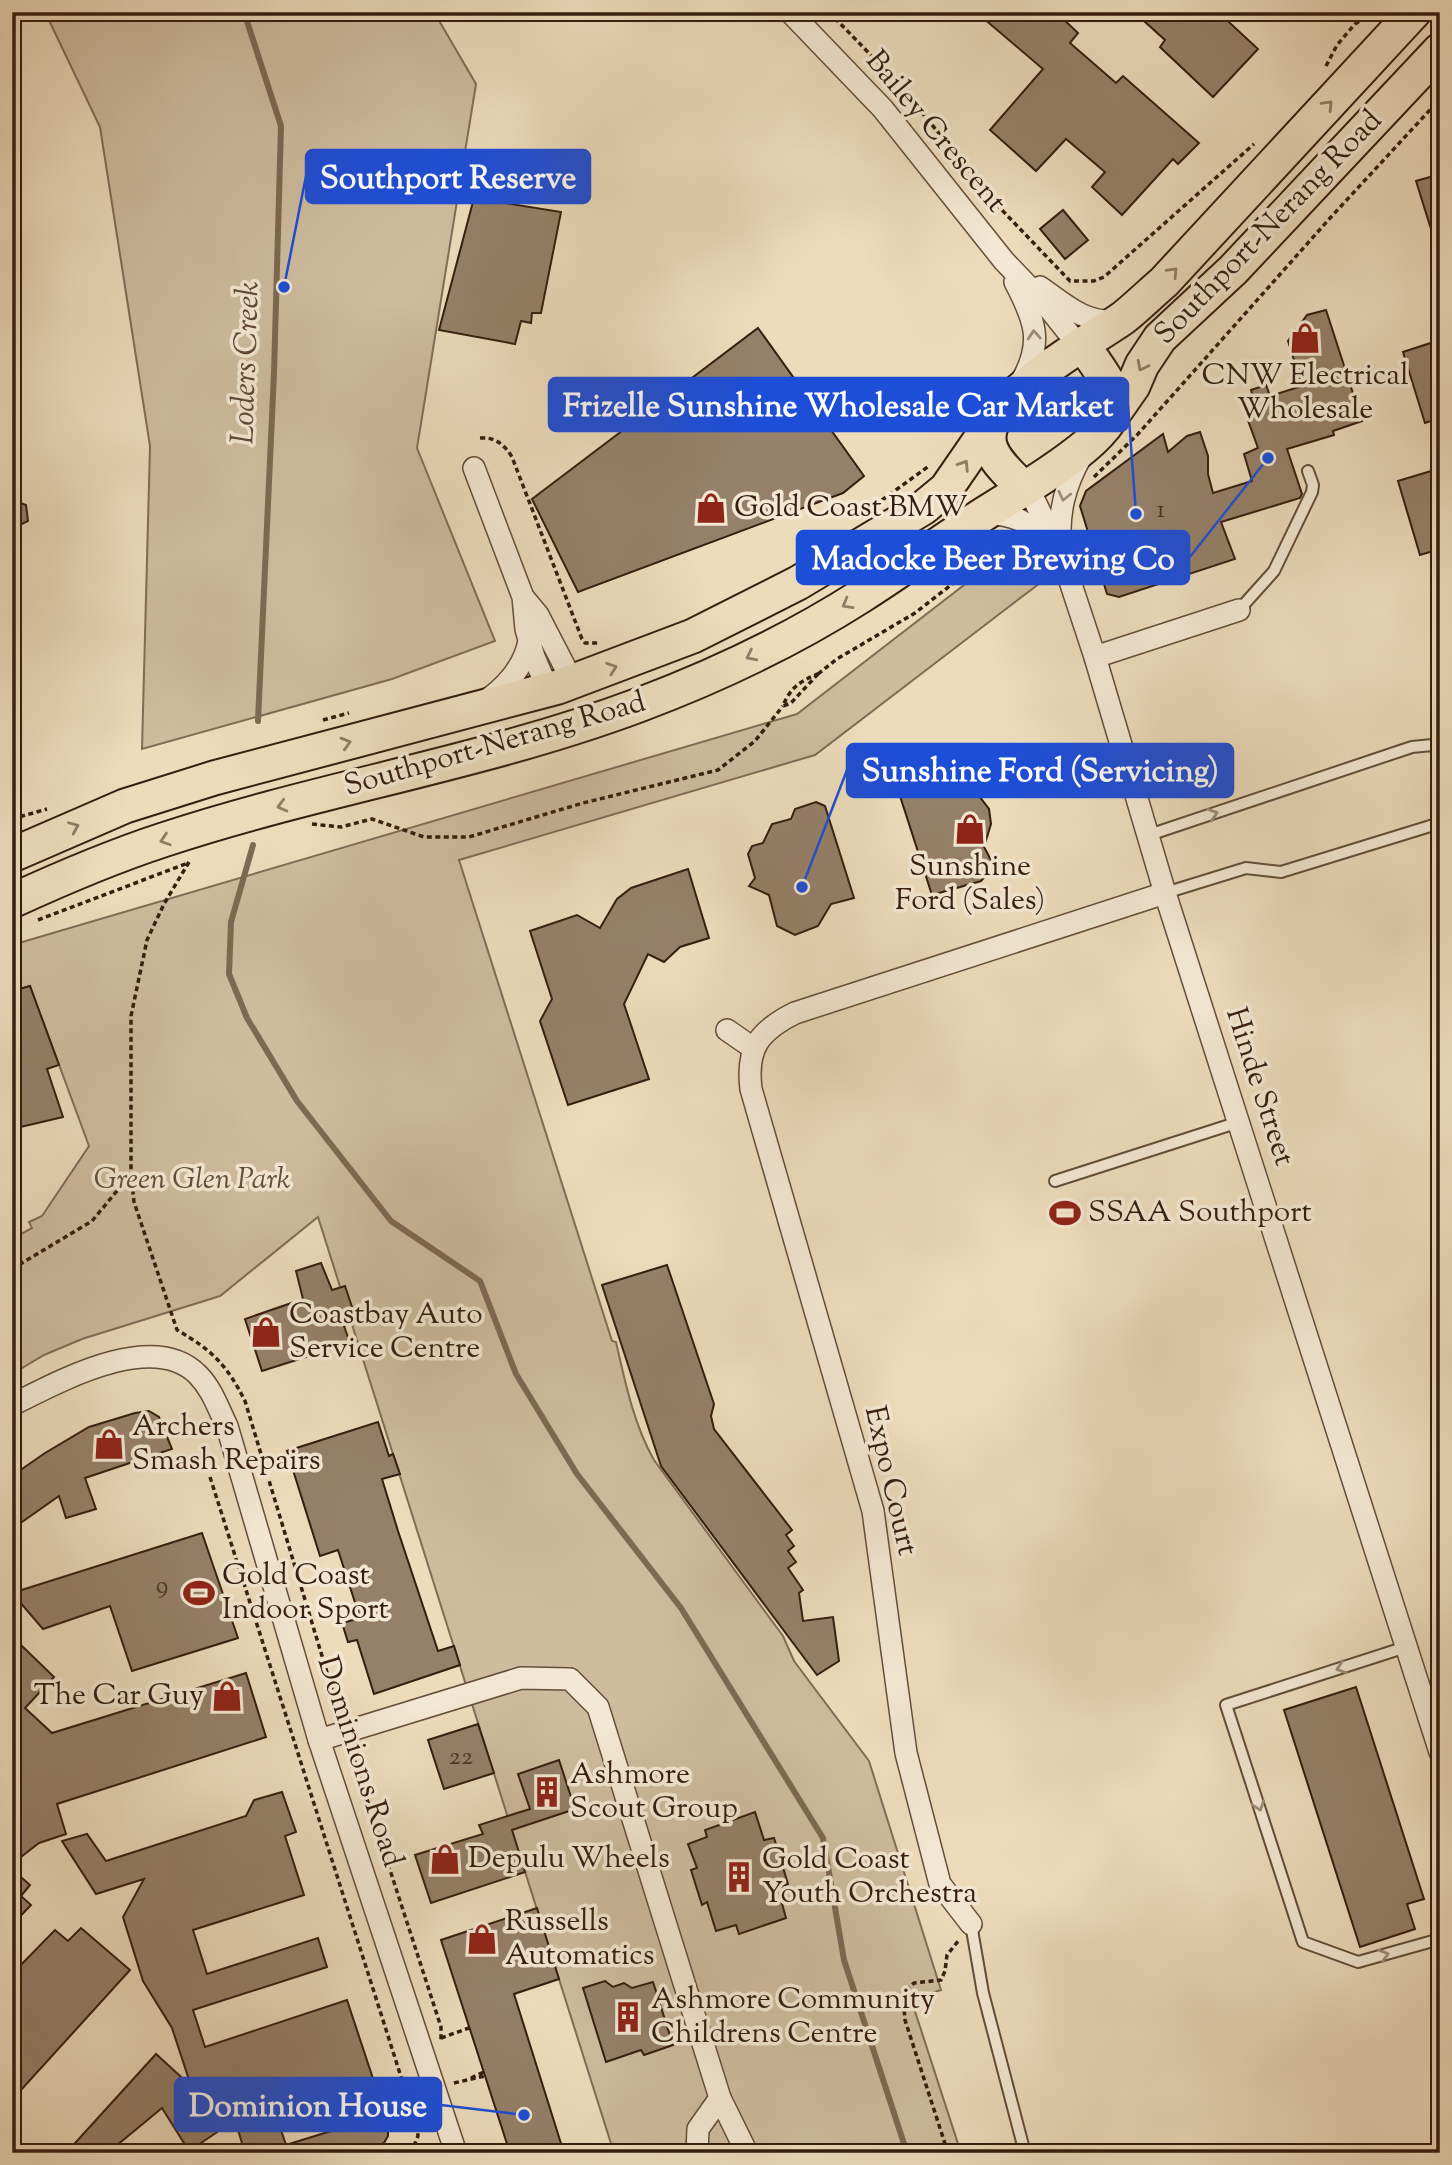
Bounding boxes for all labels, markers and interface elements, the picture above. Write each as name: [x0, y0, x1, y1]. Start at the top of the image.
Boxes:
street label: Bailey Crescent: [854, 41, 1016, 223]
one-way arrow: [1320, 100, 1333, 113]
street label: Southport-Nerang Road: [1145, 101, 1393, 355]
callout: Southport Reserve: [306, 150, 590, 203]
text: Southport Reserve: [320, 157, 576, 203]
one-way arrow: [1164, 267, 1177, 280]
water label: Loders Creek: [221, 281, 273, 445]
shop icon: CNW Electrical Wholesale: [1288, 321, 1322, 355]
one-way arrow: [1027, 329, 1042, 340]
place label: CNW Electrical Wholesale: [1201, 355, 1409, 432]
one-way arrow: [1137, 359, 1151, 371]
callout: Frizelle Sunshine Wholesale Car Market: [549, 378, 1128, 431]
text: Frizelle Sunshine Wholesale Car Market: [563, 385, 1113, 431]
one-way arrow: [955, 459, 968, 472]
place label: Gold Coast BMW: [734, 487, 968, 530]
one-way arrow: [1058, 490, 1073, 502]
shop icon: Gold Coast BMW: [694, 491, 728, 525]
house number: 1: [1157, 492, 1166, 529]
callout: Madocke Beer Brewing Co: [797, 531, 1189, 584]
text: Madocke Beer Brewing Co: [811, 538, 1175, 584]
one-way arrow: [842, 596, 854, 609]
one-way arrow: [746, 648, 758, 662]
one-way arrow: [605, 662, 617, 676]
street label: Southport-Nerang Road: [339, 681, 651, 809]
one-way arrow: [340, 737, 352, 751]
callout: Sunshine Ford (Servicing): [847, 744, 1233, 797]
text: Sunshine Ford (Servicing): [861, 750, 1219, 796]
one-way arrow: [277, 798, 289, 812]
one-way arrow: [1207, 808, 1219, 822]
shop icon: Sunshine Ford (Sales): [953, 812, 987, 846]
one-way arrow: [67, 821, 80, 835]
one-way arrow: [159, 832, 171, 846]
place label: Sunshine Ford (Sales): [895, 846, 1045, 923]
street label: Hinde Street: [1213, 1002, 1305, 1172]
park label: Green Glen Park: [94, 1159, 290, 1202]
place label: SSAA Southport: [1088, 1192, 1312, 1235]
sports icon: SSAA Southport: [1048, 1196, 1082, 1230]
place label: Coastbay Auto Service Centre: [289, 1294, 483, 1371]
shop icon: Coastbay Auto Service Centre: [249, 1315, 283, 1349]
street label: Expo Court: [852, 1402, 928, 1560]
place label: Archers Smash Repairs: [132, 1406, 321, 1483]
shop icon: Archers Smash Repairs: [92, 1427, 126, 1461]
place label: Gold Coast Indoor Sport: [222, 1555, 389, 1632]
house number: 9: [156, 1568, 168, 1605]
sports icon: Gold Coast Indoor Sport: [182, 1576, 216, 1610]
street label: Dominions Road: [305, 1651, 413, 1873]
one-way arrow: [1336, 1660, 1348, 1674]
place label: The Car Guy: [34, 1675, 204, 1718]
shop icon: The Car Guy: [210, 1679, 244, 1713]
house number: 22: [449, 1739, 473, 1776]
place label: Ashmore Scout Group: [570, 1754, 738, 1831]
building icon: Ashmore Scout Group: [530, 1775, 564, 1809]
one-way arrow: [1251, 1800, 1266, 1812]
place label: Depulu Wheels: [468, 1838, 670, 1881]
place label: Gold Coast Youth Orchestra: [762, 1839, 977, 1916]
shop icon: Depulu Wheels: [428, 1842, 462, 1876]
building icon: Gold Coast Youth Orchestra: [722, 1860, 756, 1894]
place label: Russells Automatics: [505, 1901, 655, 1978]
shop icon: Russells Automatics: [465, 1922, 499, 1956]
one-way arrow: [1378, 1949, 1390, 1963]
place label: Ashmore Community Childrens Centre: [651, 1979, 935, 2056]
building icon: Ashmore Community Childrens Centre: [611, 2000, 645, 2034]
callout: Dominion House: [175, 2078, 441, 2131]
text: Dominion House: [189, 2085, 427, 2131]

